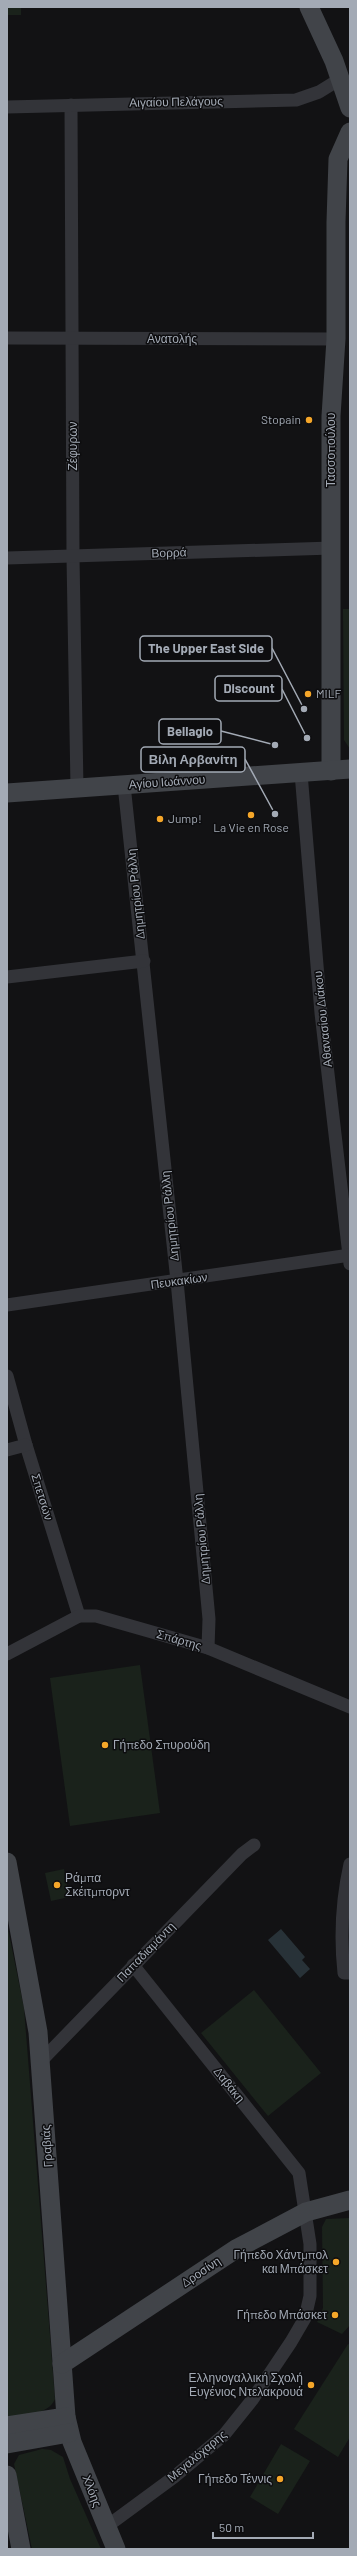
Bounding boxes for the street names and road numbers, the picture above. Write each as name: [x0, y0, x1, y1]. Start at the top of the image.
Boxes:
street label: Αιγαίου Πελάγους: [129, 93, 223, 110]
street label: Ανατολής: [147, 331, 197, 346]
street label: Τασσοπούλου: [323, 413, 337, 487]
street label: Ζέφυρων: [65, 421, 80, 471]
street label: Βορρά: [151, 544, 187, 561]
street label: Αγίου Ιωάννου: [128, 771, 206, 792]
street label: Δημητρίου Ράλλη: [123, 848, 148, 940]
street label: Αθανασίου Διάκου: [310, 970, 334, 1068]
street label: Δημητρίου Ράλλη: [157, 1170, 182, 1262]
street label: Πευκακίων: [149, 1269, 208, 1291]
street label: Σπετσών: [29, 1472, 57, 1522]
street label: Δημητρίου Ράλλη: [190, 1493, 213, 1585]
street label: Σπάρτης: [155, 1626, 204, 1653]
street label: Παπαδιαμάντη: [113, 1919, 178, 1985]
street label: Δαβάκη: [211, 2064, 248, 2105]
street label: Γραβιάς: [38, 2124, 55, 2168]
street label: Δροσίνη: [178, 2253, 223, 2290]
street label: Μεγαλόχαρης: [164, 2426, 229, 2485]
street label: Χλόης: [80, 2473, 105, 2509]

